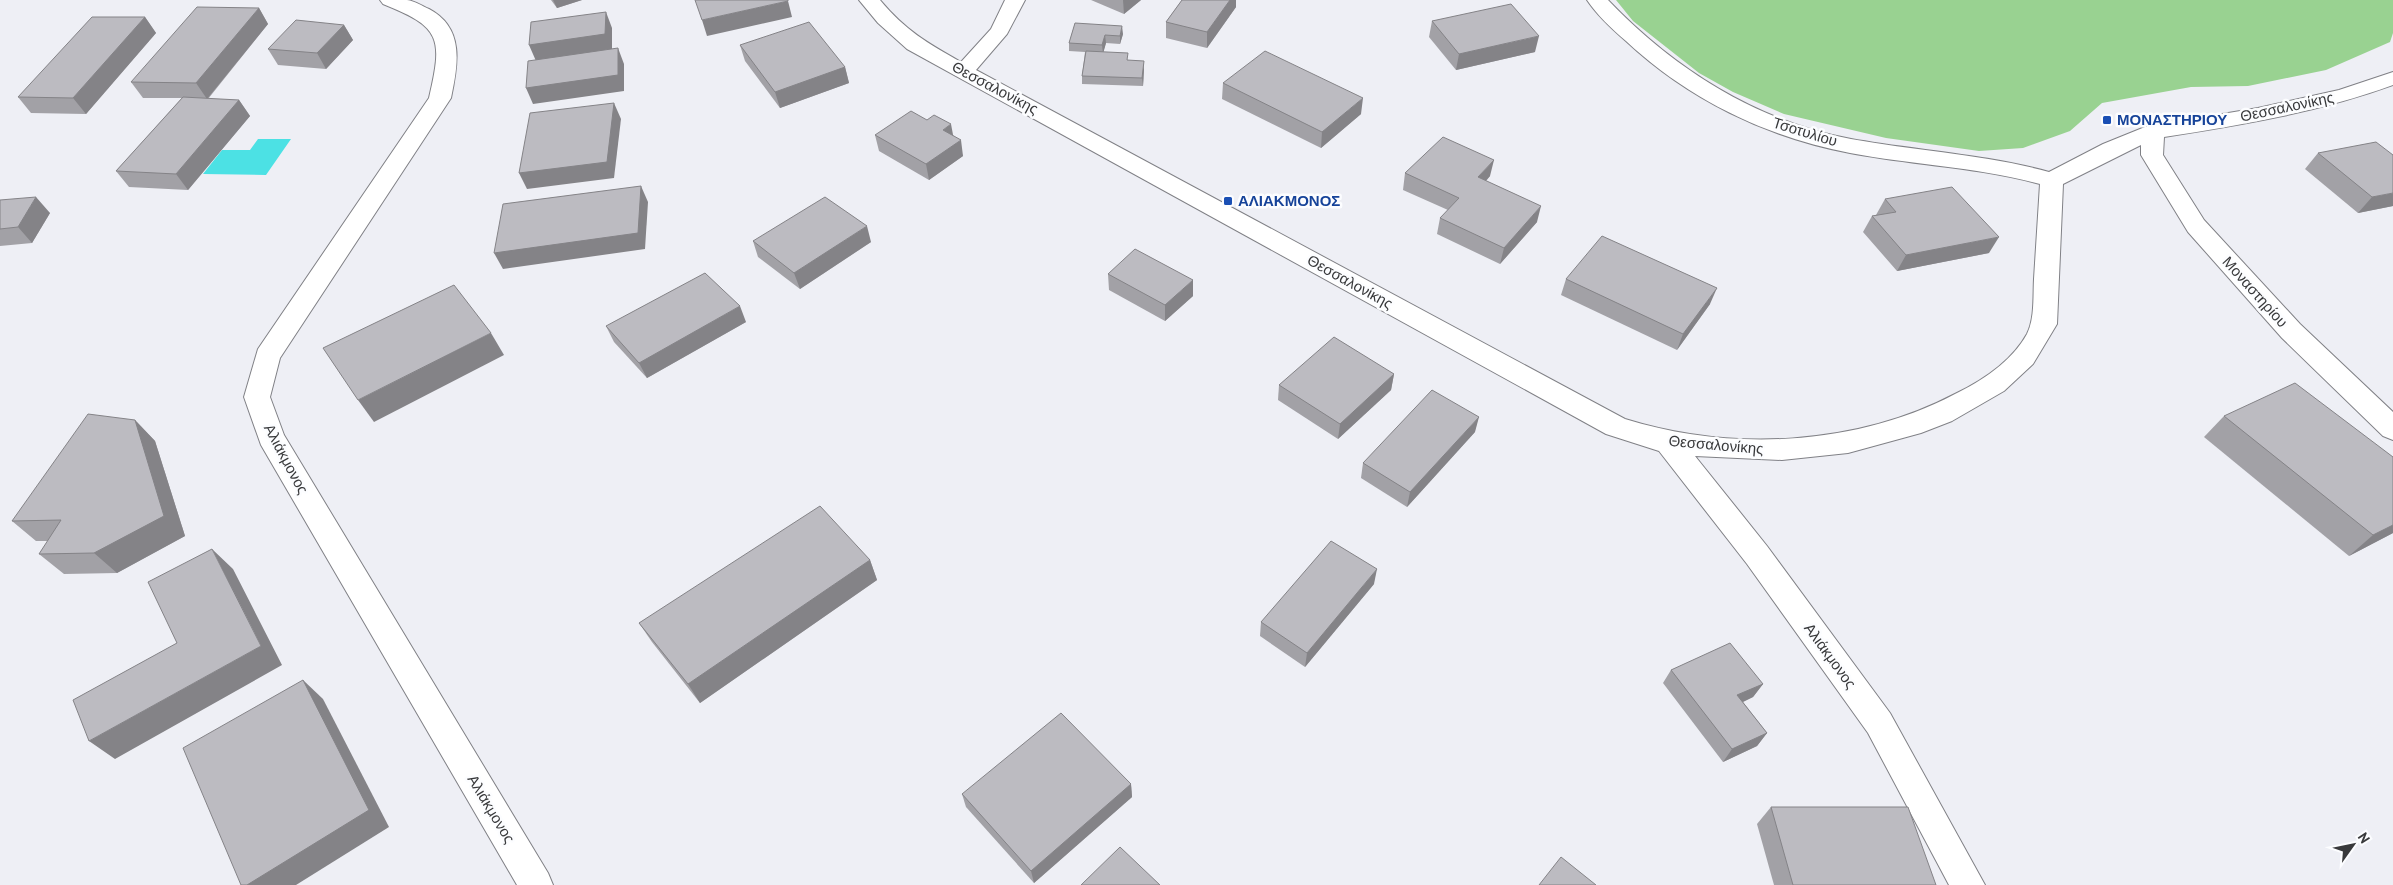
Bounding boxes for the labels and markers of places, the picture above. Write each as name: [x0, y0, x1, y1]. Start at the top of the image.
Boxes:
place label: ΜΟΝΑΣΤΗΡΙΟΥ: [2117, 110, 2227, 129]
marker: ΜΟΝΑΣΤΗΡΙΟΥ: [2101, 114, 2113, 126]
place label: ΑΛΙΑΚΜΟΝΟΣ: [1238, 191, 1340, 210]
marker: ΑΛΙΑΚΜΟΝΟΣ: [1222, 195, 1234, 207]

